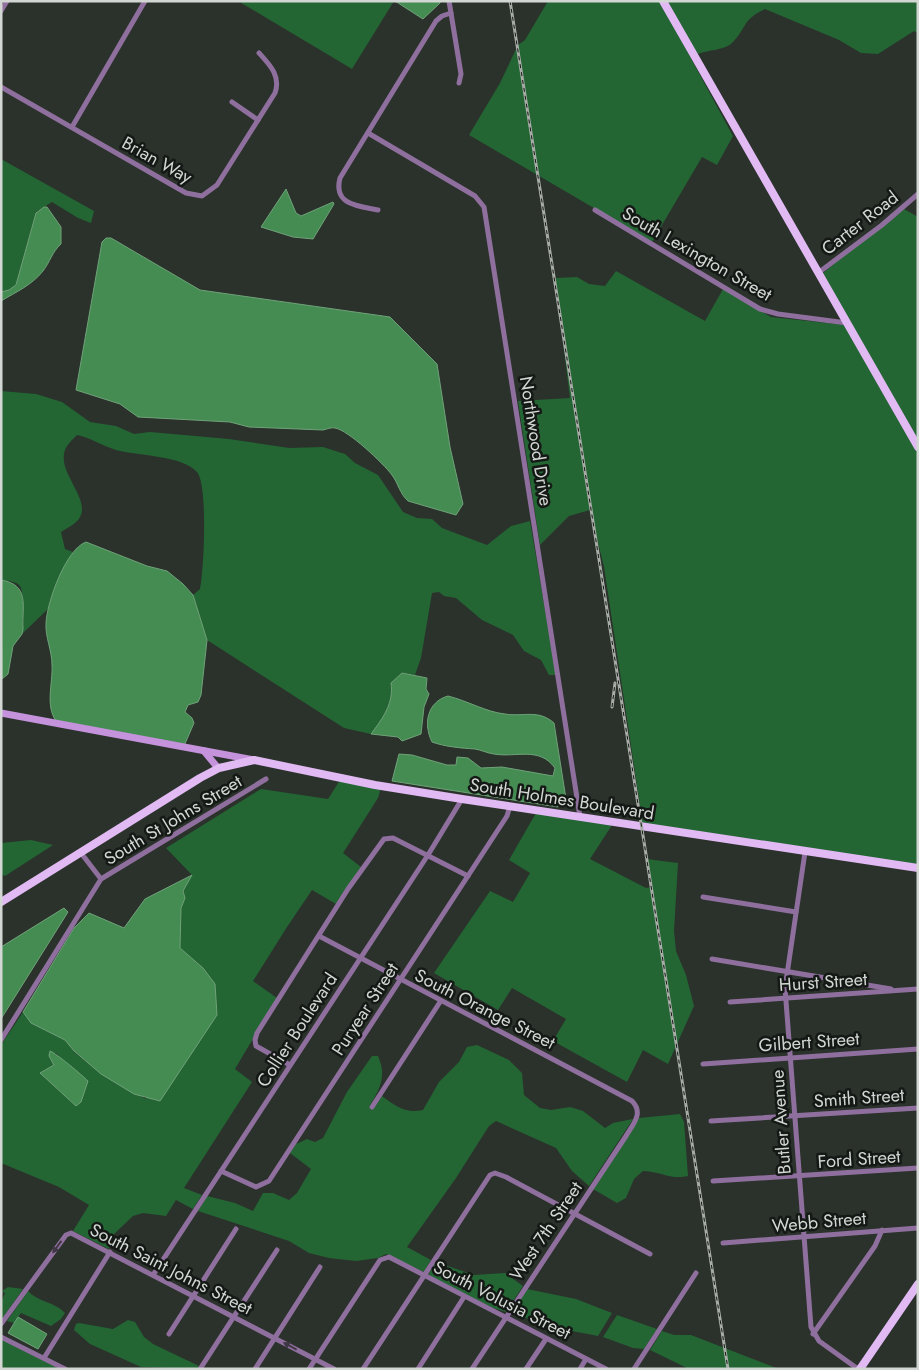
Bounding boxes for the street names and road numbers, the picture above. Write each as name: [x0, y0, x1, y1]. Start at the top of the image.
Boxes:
street label: Brian Way: [117, 130, 197, 190]
street label: Carter Road: [816, 185, 904, 261]
street label: South Lexington Street: [617, 200, 777, 308]
street label: Northwood Drive: [513, 374, 559, 508]
street label: South St Johns Street: [99, 768, 247, 871]
street label: South Holmes Boulevard: [468, 772, 656, 826]
street label: Puryear Street: [325, 957, 405, 1060]
street label: South Orange Street: [410, 962, 560, 1056]
street label: Hurst Street: [778, 966, 869, 998]
street label: Collier Boulevard: [250, 968, 344, 1092]
street label: Gilbert Street: [758, 1025, 861, 1058]
street label: Butler Avenue: [764, 1069, 798, 1175]
street label: Smith Street: [813, 1082, 906, 1114]
street label: Ford Street: [817, 1143, 902, 1175]
street label: West 7th Street: [503, 1176, 589, 1286]
street label: Webb Street: [771, 1205, 868, 1239]
street label: South Saint Johns Street: [85, 1217, 257, 1322]
street label: South Volusia Street: [429, 1254, 576, 1346]

